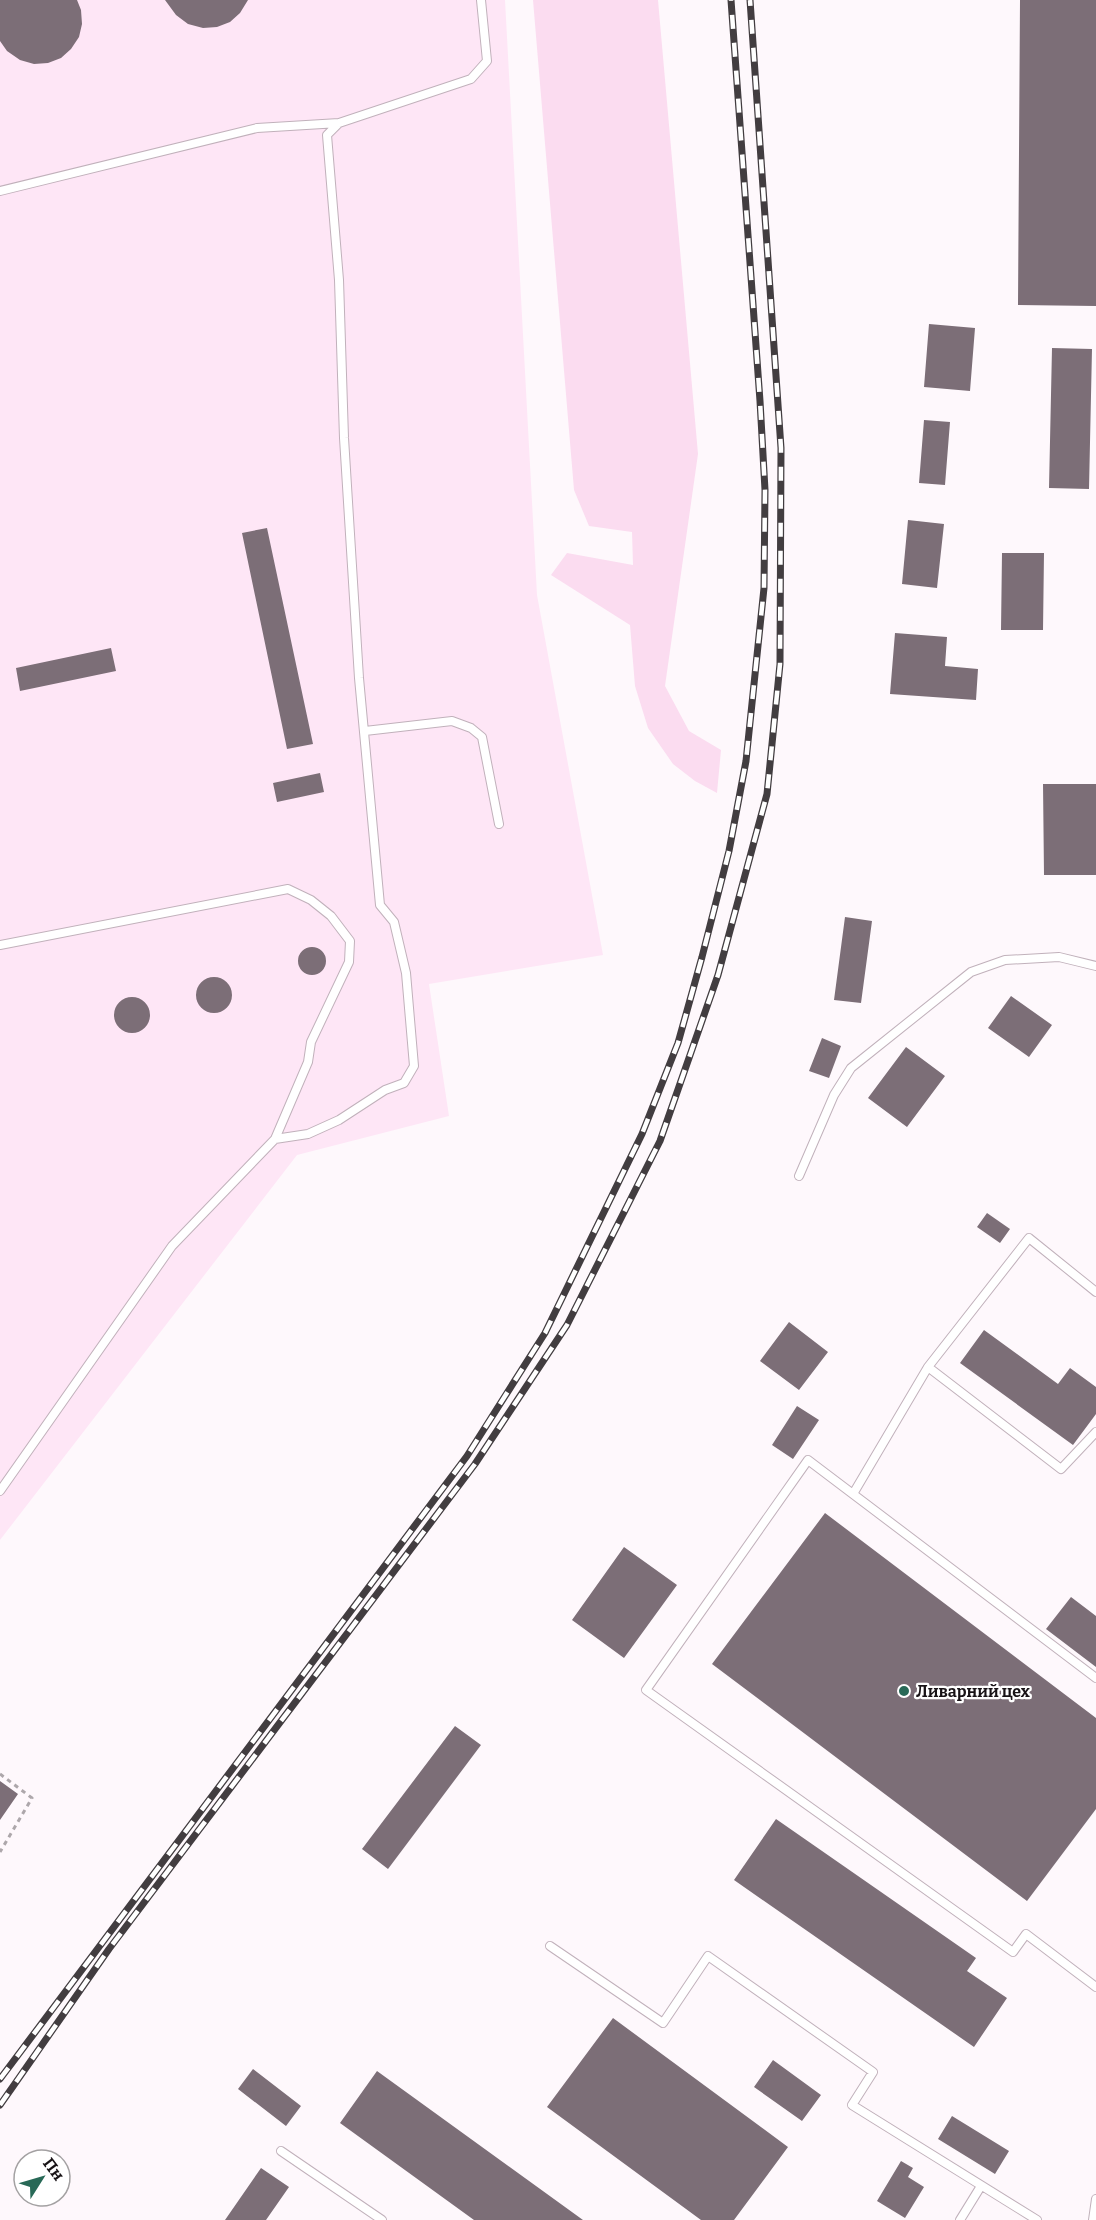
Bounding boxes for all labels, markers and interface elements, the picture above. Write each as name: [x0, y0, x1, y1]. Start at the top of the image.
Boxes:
place label: Ливарний цех: [916, 1682, 1030, 1701]
marker: Ливарний цех: [897, 1684, 911, 1698]
north arrow: [12, 2148, 72, 2208]
text: Пн: [39, 2154, 68, 2184]

